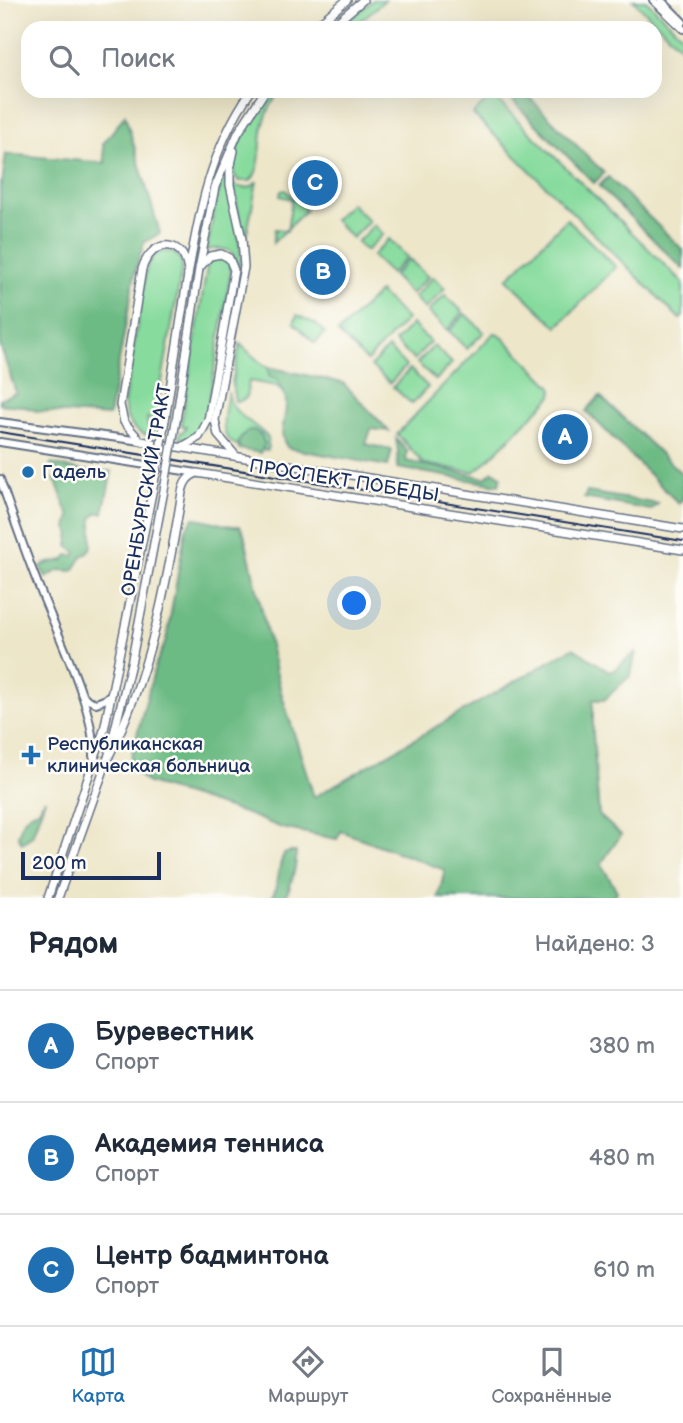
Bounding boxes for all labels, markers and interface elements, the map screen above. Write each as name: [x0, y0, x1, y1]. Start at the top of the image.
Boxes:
search box: [21, 21, 662, 98]
icon: search: [45, 41, 83, 79]
text: Поиск: [101, 44, 175, 75]
pin: C: [292, 157, 338, 209]
pin: B: [300, 246, 346, 298]
street label: ОРЕНБУРГСКИЙ ТРАКТ: [117, 382, 177, 598]
pin: A: [542, 411, 588, 463]
street label: ПРОСПЕКТ ПОБЕДЫ: [248, 455, 440, 507]
place label: Гадель: [42, 461, 107, 484]
marker: Гадель: [20, 464, 36, 480]
your location: [337, 586, 371, 620]
place label: Республиканская клиническая больница: [47, 733, 250, 778]
marker: Республиканская клиническая больница: [21, 745, 41, 765]
scale bar: [21, 849, 161, 881]
text: 200 m: [32, 852, 86, 875]
text: Рядом: [28, 926, 118, 962]
text: Найдено: 3: [534, 930, 655, 958]
text: Буревестник: [95, 1017, 254, 1048]
text: A: [44, 1032, 58, 1060]
text: 380 m: [589, 1032, 655, 1060]
text: Спорт: [95, 1048, 159, 1076]
text: Академия тенниса: [95, 1129, 324, 1160]
text: B: [43, 1144, 59, 1172]
text: 480 m: [589, 1144, 655, 1172]
text: Спорт: [95, 1160, 159, 1188]
text: Центр бадминтона: [95, 1241, 329, 1272]
text: C: [43, 1256, 59, 1284]
text: 610 m: [593, 1256, 655, 1284]
text: Спорт: [95, 1272, 159, 1300]
tab: Карта: [71, 1343, 125, 1408]
tab: Маршрут: [268, 1343, 349, 1408]
tab: Сохранённые: [492, 1343, 612, 1408]

